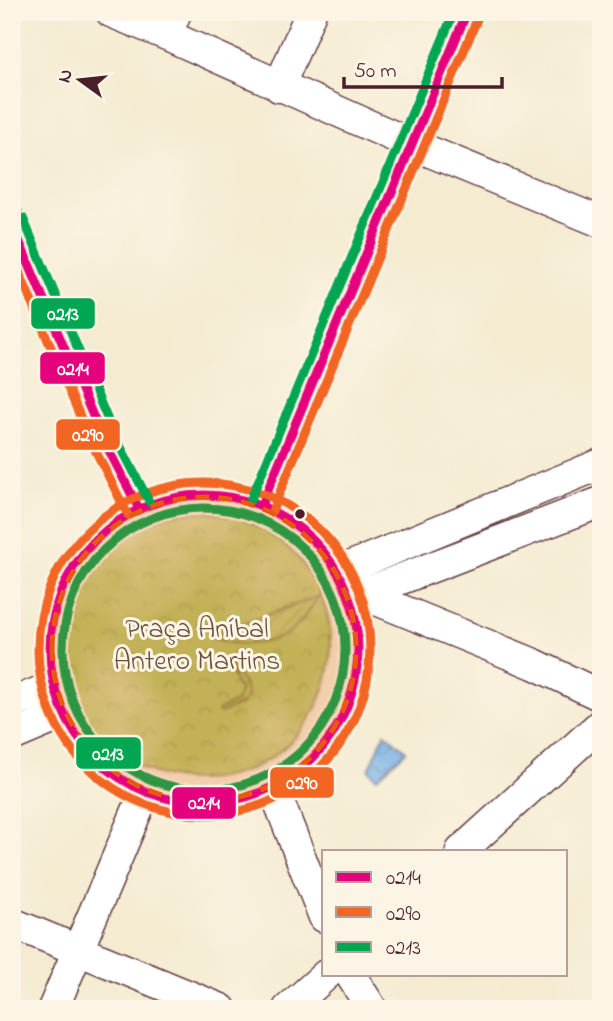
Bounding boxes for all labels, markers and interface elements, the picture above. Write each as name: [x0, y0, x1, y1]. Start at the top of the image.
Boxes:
north arrow: [46, 46, 116, 116]
scale bar: [344, 46, 501, 90]
text: 50 m: [354, 57, 397, 87]
text: N: [51, 66, 81, 86]
line badge: 0213: [30, 297, 96, 330]
text: 0213: [47, 302, 79, 329]
line badge: 0214: [39, 351, 106, 385]
text: 0214: [57, 357, 89, 384]
line badge: 0290: [55, 418, 121, 451]
text: 0290: [72, 423, 105, 450]
unlabelled marker: [293, 507, 307, 521]
park label: Praça Aníbal Antero Martins: [114, 610, 280, 683]
line badge: 0213: [75, 736, 142, 770]
text: 0213: [92, 742, 124, 769]
line badge: 0290: [269, 766, 335, 799]
text: 0290: [286, 771, 319, 798]
line badge: 0214: [171, 786, 237, 820]
text: 0214: [188, 791, 220, 818]
legend: [322, 850, 568, 976]
text: 0214: [386, 864, 421, 894]
text: 0290: [386, 900, 421, 930]
text: 0213: [386, 934, 421, 964]

